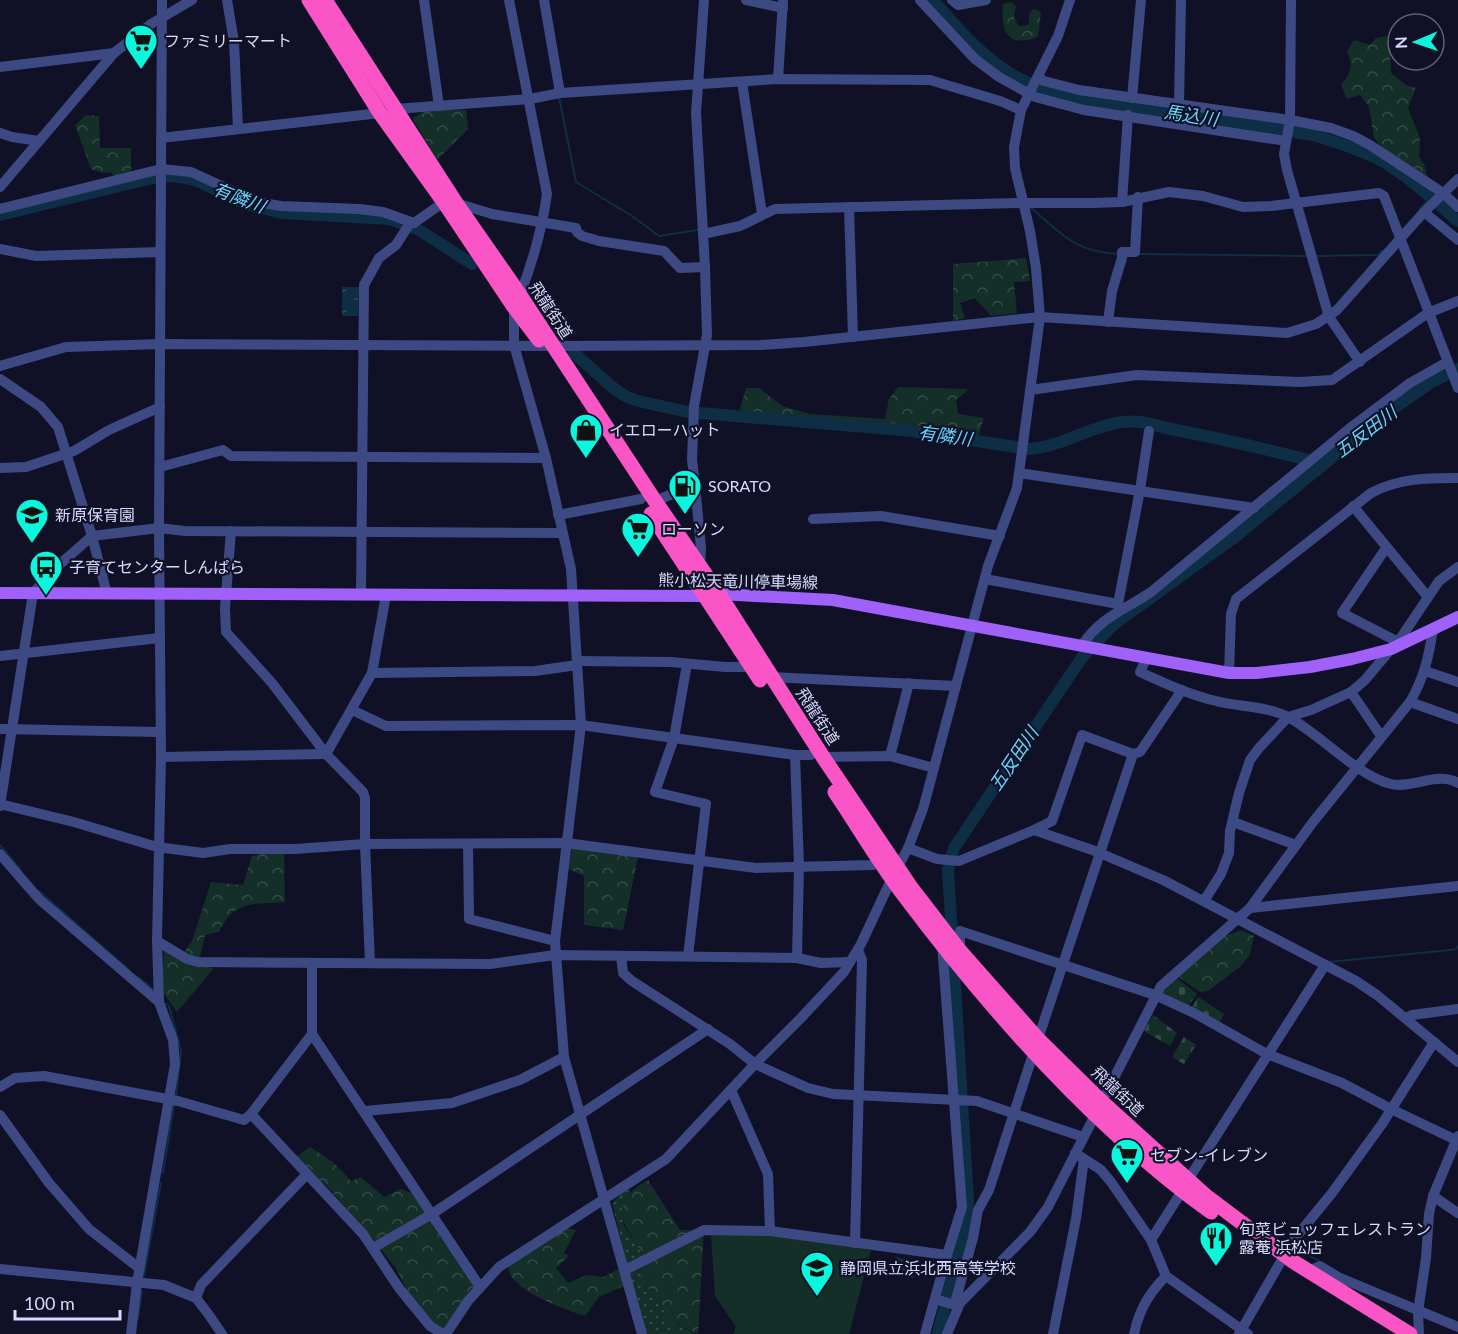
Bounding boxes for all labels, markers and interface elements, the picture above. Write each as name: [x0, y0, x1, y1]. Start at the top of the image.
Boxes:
north arrow: [1386, 12, 1446, 72]
supermarket icon: ファミリーマート: [123, 23, 159, 70]
place label: ファミリーマート: [164, 31, 292, 50]
text: N: [1391, 36, 1410, 49]
water label: 馬込川: [1163, 100, 1222, 130]
water label: 有隣川: [210, 177, 270, 218]
street label: 飛龍街道: [526, 278, 577, 342]
water label: 五反田川: [1330, 400, 1402, 462]
shop icon: イエローハット: [568, 412, 604, 459]
place label: イエローハット: [609, 420, 721, 439]
water label: 有隣川: [917, 420, 975, 450]
fuel station icon: SORATO: [667, 468, 703, 515]
place label: SORATO: [708, 476, 771, 495]
school or university icon: 新原保育園: [14, 497, 50, 544]
place label: 新原保育園: [55, 505, 135, 524]
supermarket icon: ローソン: [620, 511, 656, 558]
place label: ローソン: [661, 519, 725, 538]
bus stop icon: 子育てセンターしんぱら: [28, 549, 64, 596]
place label: 子育てセンターしんぱら: [69, 557, 245, 576]
street label: 熊小松天竜川停車場線: [658, 570, 818, 591]
street label: 飛龍街道: [793, 684, 844, 748]
water label: 五反田川: [984, 721, 1044, 794]
street label: 飛龍街道: [1088, 1062, 1148, 1119]
supermarket icon: セブン-イレブン: [1109, 1137, 1145, 1184]
place label: セブン-イレブン: [1150, 1145, 1268, 1164]
place label: 旬菜ビュッフェレストラン 露菴 浜松店: [1239, 1219, 1431, 1256]
restaurant icon: 旬菜ビュッフェレストラン 露菴 浜松店: [1198, 1220, 1234, 1267]
school or university icon: 静岡県立浜北西高等学校: [799, 1250, 835, 1297]
place label: 静岡県立浜北西高等学校: [840, 1258, 1016, 1277]
scale bar: [15, 1283, 120, 1321]
text: 100 m: [24, 1292, 75, 1314]

